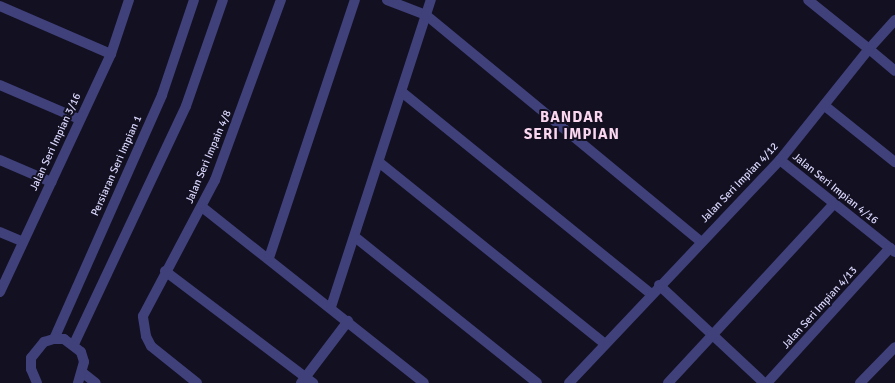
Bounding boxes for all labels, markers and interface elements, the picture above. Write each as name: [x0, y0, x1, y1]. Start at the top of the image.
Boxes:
street label: Jalan Seri Impian 3/16: [28, 91, 84, 193]
street label: Jalan Seri Impain 4/8: [183, 108, 235, 206]
district label: BANDAR SERI IMPIAN: [524, 108, 620, 143]
street label: Persiaran Seri Impian 1: [89, 114, 145, 218]
street label: Jalan Seri Impian 4/12: [698, 140, 782, 226]
street label: Jalan Seri Impian 4/16: [790, 151, 880, 227]
street label: Jalan Seri Impian 4/13: [780, 264, 860, 352]

